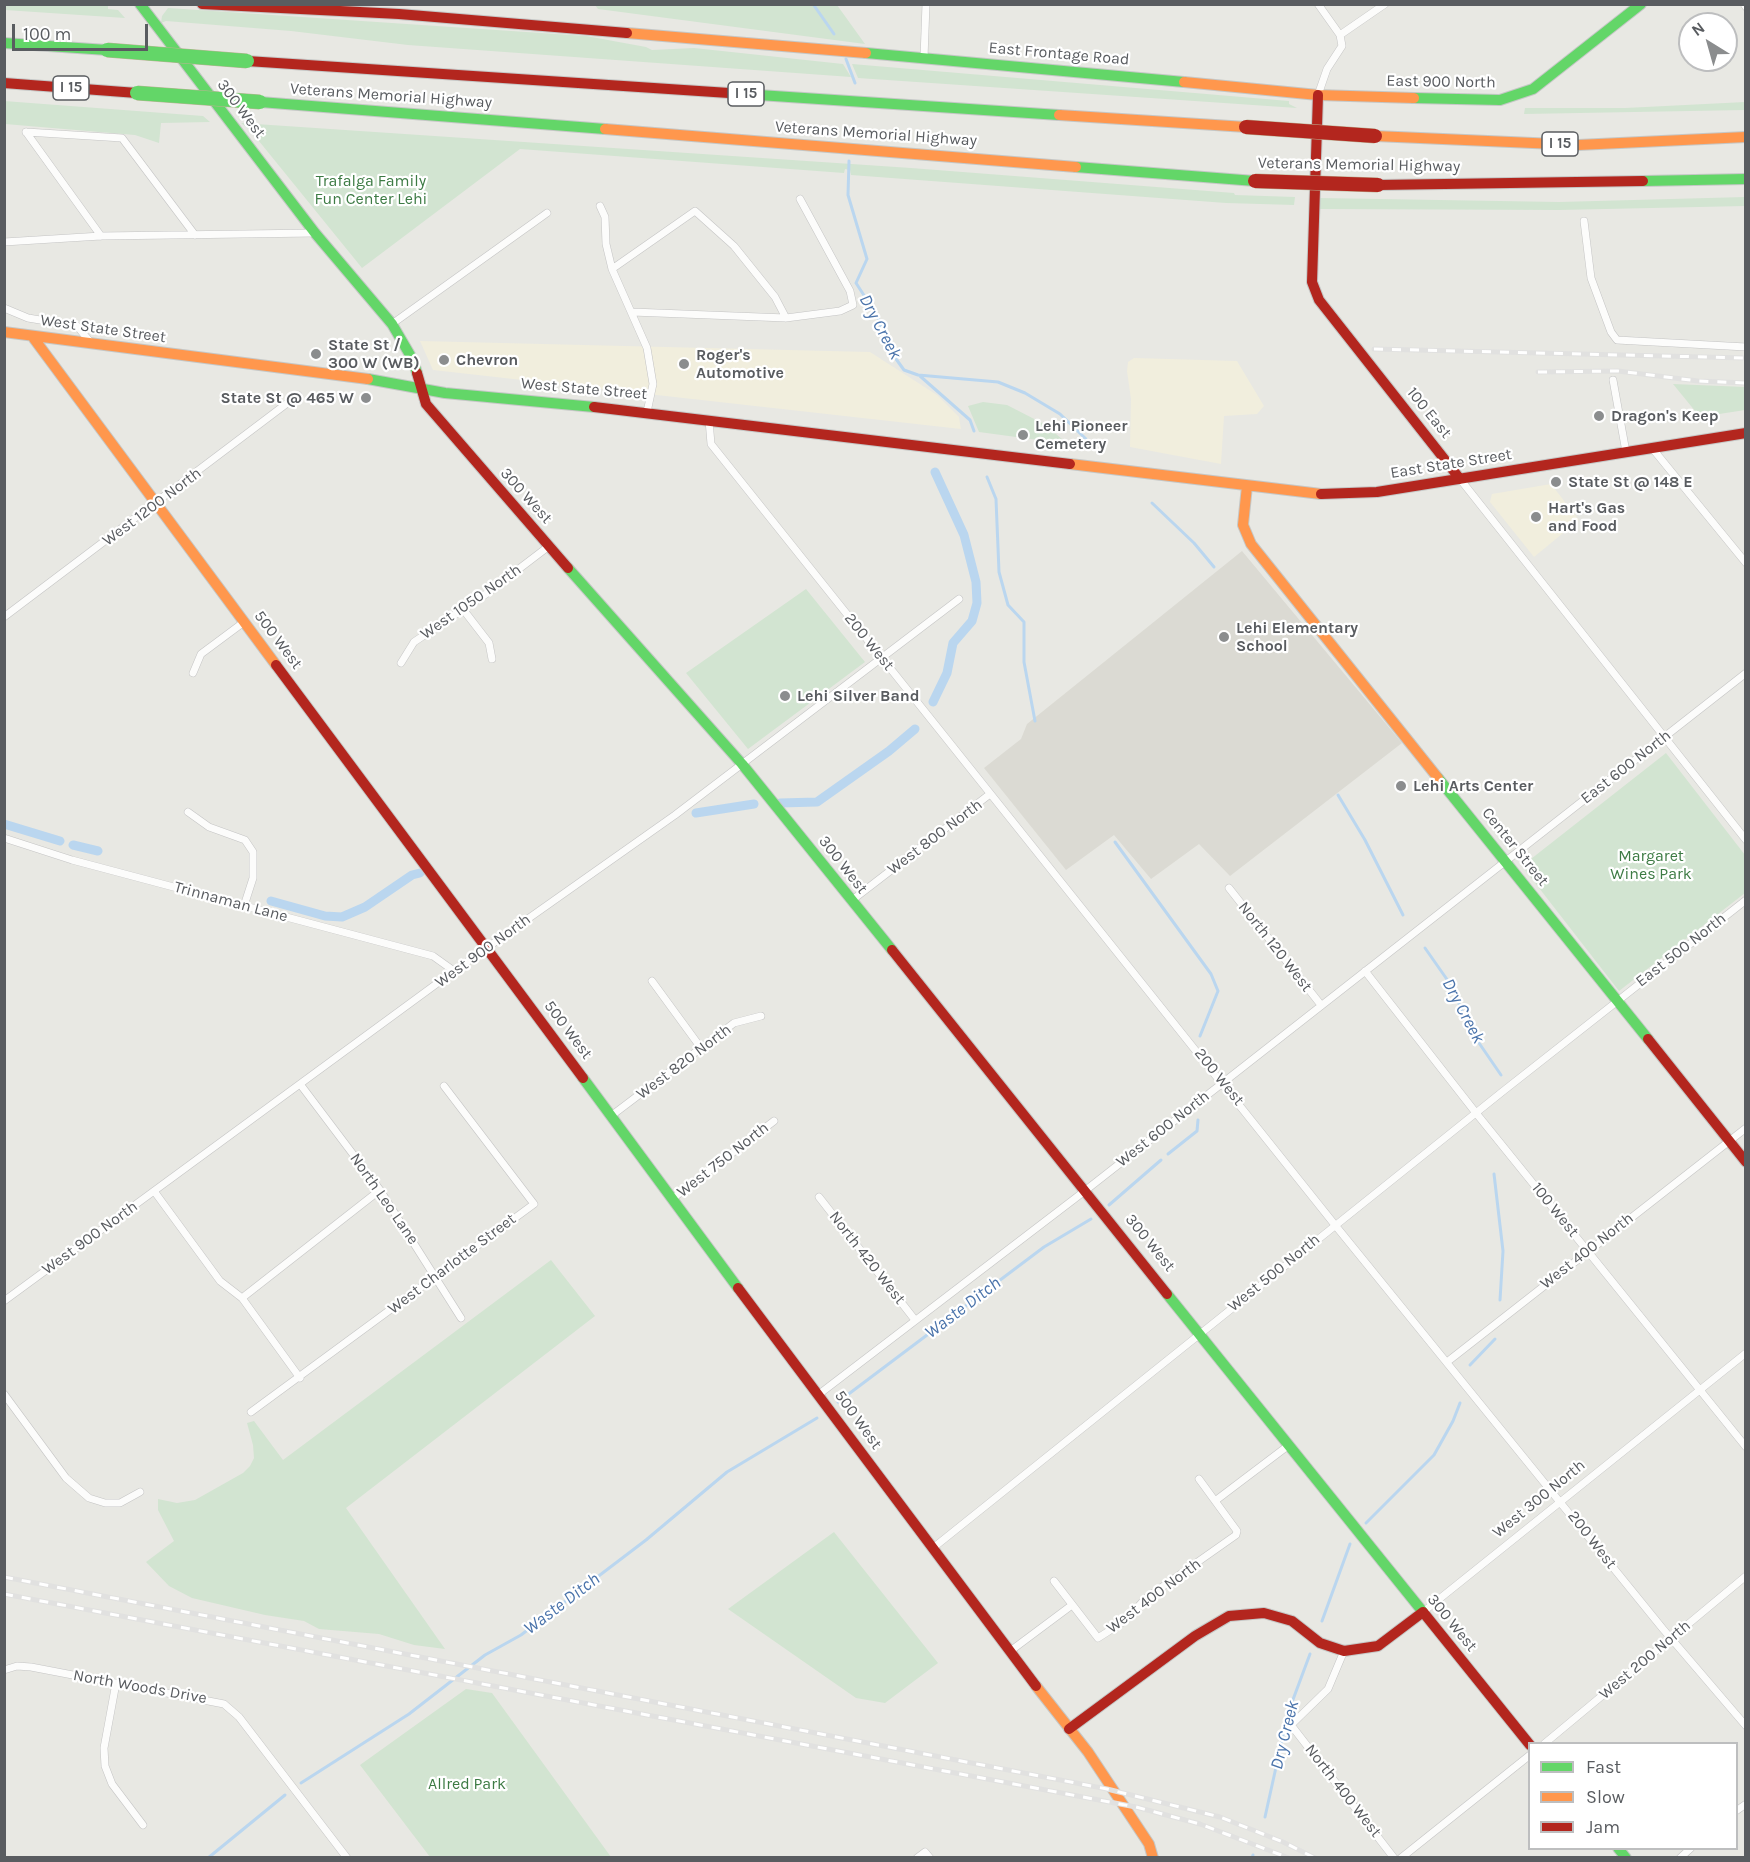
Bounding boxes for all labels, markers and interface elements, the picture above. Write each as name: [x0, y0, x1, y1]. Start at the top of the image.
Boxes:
scale bar: [15, 12, 152, 50]
north arrow: [1678, 12, 1738, 72]
text: N: [1688, 18, 1708, 40]
text: 100 m: [23, 23, 71, 45]
street label: East Frontage Road: [988, 38, 1130, 70]
street label: East 900 North: [1386, 71, 1496, 93]
road number: I 15: [53, 76, 89, 100]
street label: 300 West: [213, 76, 269, 142]
street label: Veterans Memorial Highway: [289, 79, 493, 113]
road number: I 15: [728, 82, 764, 106]
street label: Veterans Memorial Highway: [774, 117, 978, 151]
road number: I 15: [1542, 132, 1578, 156]
street label: Veterans Memorial Highway: [1258, 154, 1460, 176]
park label: Trafalga Family Fun Center Lehi: [315, 171, 427, 209]
water label: Dry Creek: [854, 291, 906, 363]
street label: West State Street: [39, 311, 167, 347]
place label: State St / 300 W (WB): [328, 335, 420, 373]
place label: Roger's Automotive: [696, 345, 784, 383]
marker: State St / 300 W (WB): [309, 347, 323, 361]
place label: Chevron: [456, 350, 518, 370]
marker: Chevron: [437, 353, 451, 367]
marker: Roger's Automotive: [677, 357, 691, 371]
street label: West State Street: [520, 374, 648, 404]
street label: 100 East: [1403, 384, 1455, 442]
place label: State St @ 465 W: [221, 388, 354, 408]
marker: State St @ 465 W: [359, 391, 373, 405]
place label: Dragon's Keep: [1611, 406, 1719, 426]
marker: Dragon's Keep: [1592, 409, 1606, 423]
place label: Lehi Pioneer Cemetery: [1035, 416, 1127, 454]
marker: Lehi Pioneer Cemetery: [1016, 428, 1030, 442]
street label: East State Street: [1389, 445, 1513, 483]
street label: West 1200 North: [99, 464, 205, 550]
street label: 300 West: [496, 464, 556, 528]
place label: State St @ 148 E: [1568, 472, 1693, 492]
marker: State St @ 148 E: [1549, 475, 1563, 489]
place label: Hart's Gas and Food: [1548, 498, 1625, 536]
marker: Hart's Gas and Food: [1529, 510, 1543, 524]
street label: West 1050 North: [417, 560, 525, 644]
street label: 500 West: [250, 607, 306, 673]
street label: 200 West: [840, 609, 898, 675]
place label: Lehi Elementary School: [1236, 618, 1358, 656]
marker: Lehi Elementary School: [1217, 630, 1231, 644]
place label: Lehi Silver Band: [797, 686, 920, 706]
marker: Lehi Silver Band: [778, 689, 792, 703]
street label: East 600 North: [1577, 726, 1675, 808]
place label: Lehi Arts Center: [1413, 776, 1533, 796]
marker: Lehi Arts Center: [1394, 779, 1408, 793]
street label: West 800 North: [884, 795, 986, 879]
street label: Center Street: [1478, 804, 1552, 890]
street label: 300 West: [814, 832, 872, 898]
park label: Margaret Wines Park: [1610, 846, 1692, 884]
street label: Trinnaman Lane: [172, 878, 290, 926]
street label: North 120 West: [1234, 898, 1316, 996]
street label: East 500 North: [1632, 909, 1730, 991]
street label: West 900 North: [431, 910, 535, 992]
water label: Dry Creek: [1437, 975, 1489, 1047]
street label: 500 West: [540, 997, 596, 1063]
street label: West 820 North: [633, 1020, 735, 1104]
street label: 200 West: [1190, 1044, 1248, 1110]
street label: West 600 North: [1112, 1087, 1214, 1171]
street label: West 750 North: [673, 1118, 773, 1202]
street label: North Leo Lane: [345, 1150, 423, 1248]
street label: 100 West: [1527, 1179, 1583, 1241]
street label: West 900 North: [38, 1197, 142, 1279]
street label: North 420 West: [825, 1208, 909, 1308]
street label: West 400 North: [1537, 1209, 1637, 1293]
street label: West Charlotte Street: [384, 1210, 520, 1318]
street label: 300 West: [1121, 1210, 1179, 1276]
street label: West 500 North: [1224, 1230, 1324, 1316]
water label: Waste Ditch: [921, 1272, 1005, 1344]
street label: 500 West: [830, 1387, 886, 1453]
street label: West 300 North: [1489, 1456, 1589, 1542]
street label: 200 West: [1563, 1507, 1621, 1573]
street label: West 400 North: [1103, 1554, 1205, 1638]
water label: Waste Ditch: [520, 1568, 604, 1640]
street label: 300 West: [1423, 1590, 1481, 1656]
street label: West 200 North: [1595, 1616, 1695, 1704]
street label: North Woods Drive: [72, 1666, 208, 1708]
water label: Dry Creek: [1266, 1698, 1304, 1772]
street label: North 400 West: [1301, 1741, 1385, 1841]
legend: [1528, 1742, 1738, 1850]
text: Fast: [1586, 1756, 1621, 1778]
park label: Allred Park: [428, 1774, 506, 1794]
text: Slow: [1586, 1786, 1625, 1808]
text: Jam: [1586, 1816, 1620, 1838]

